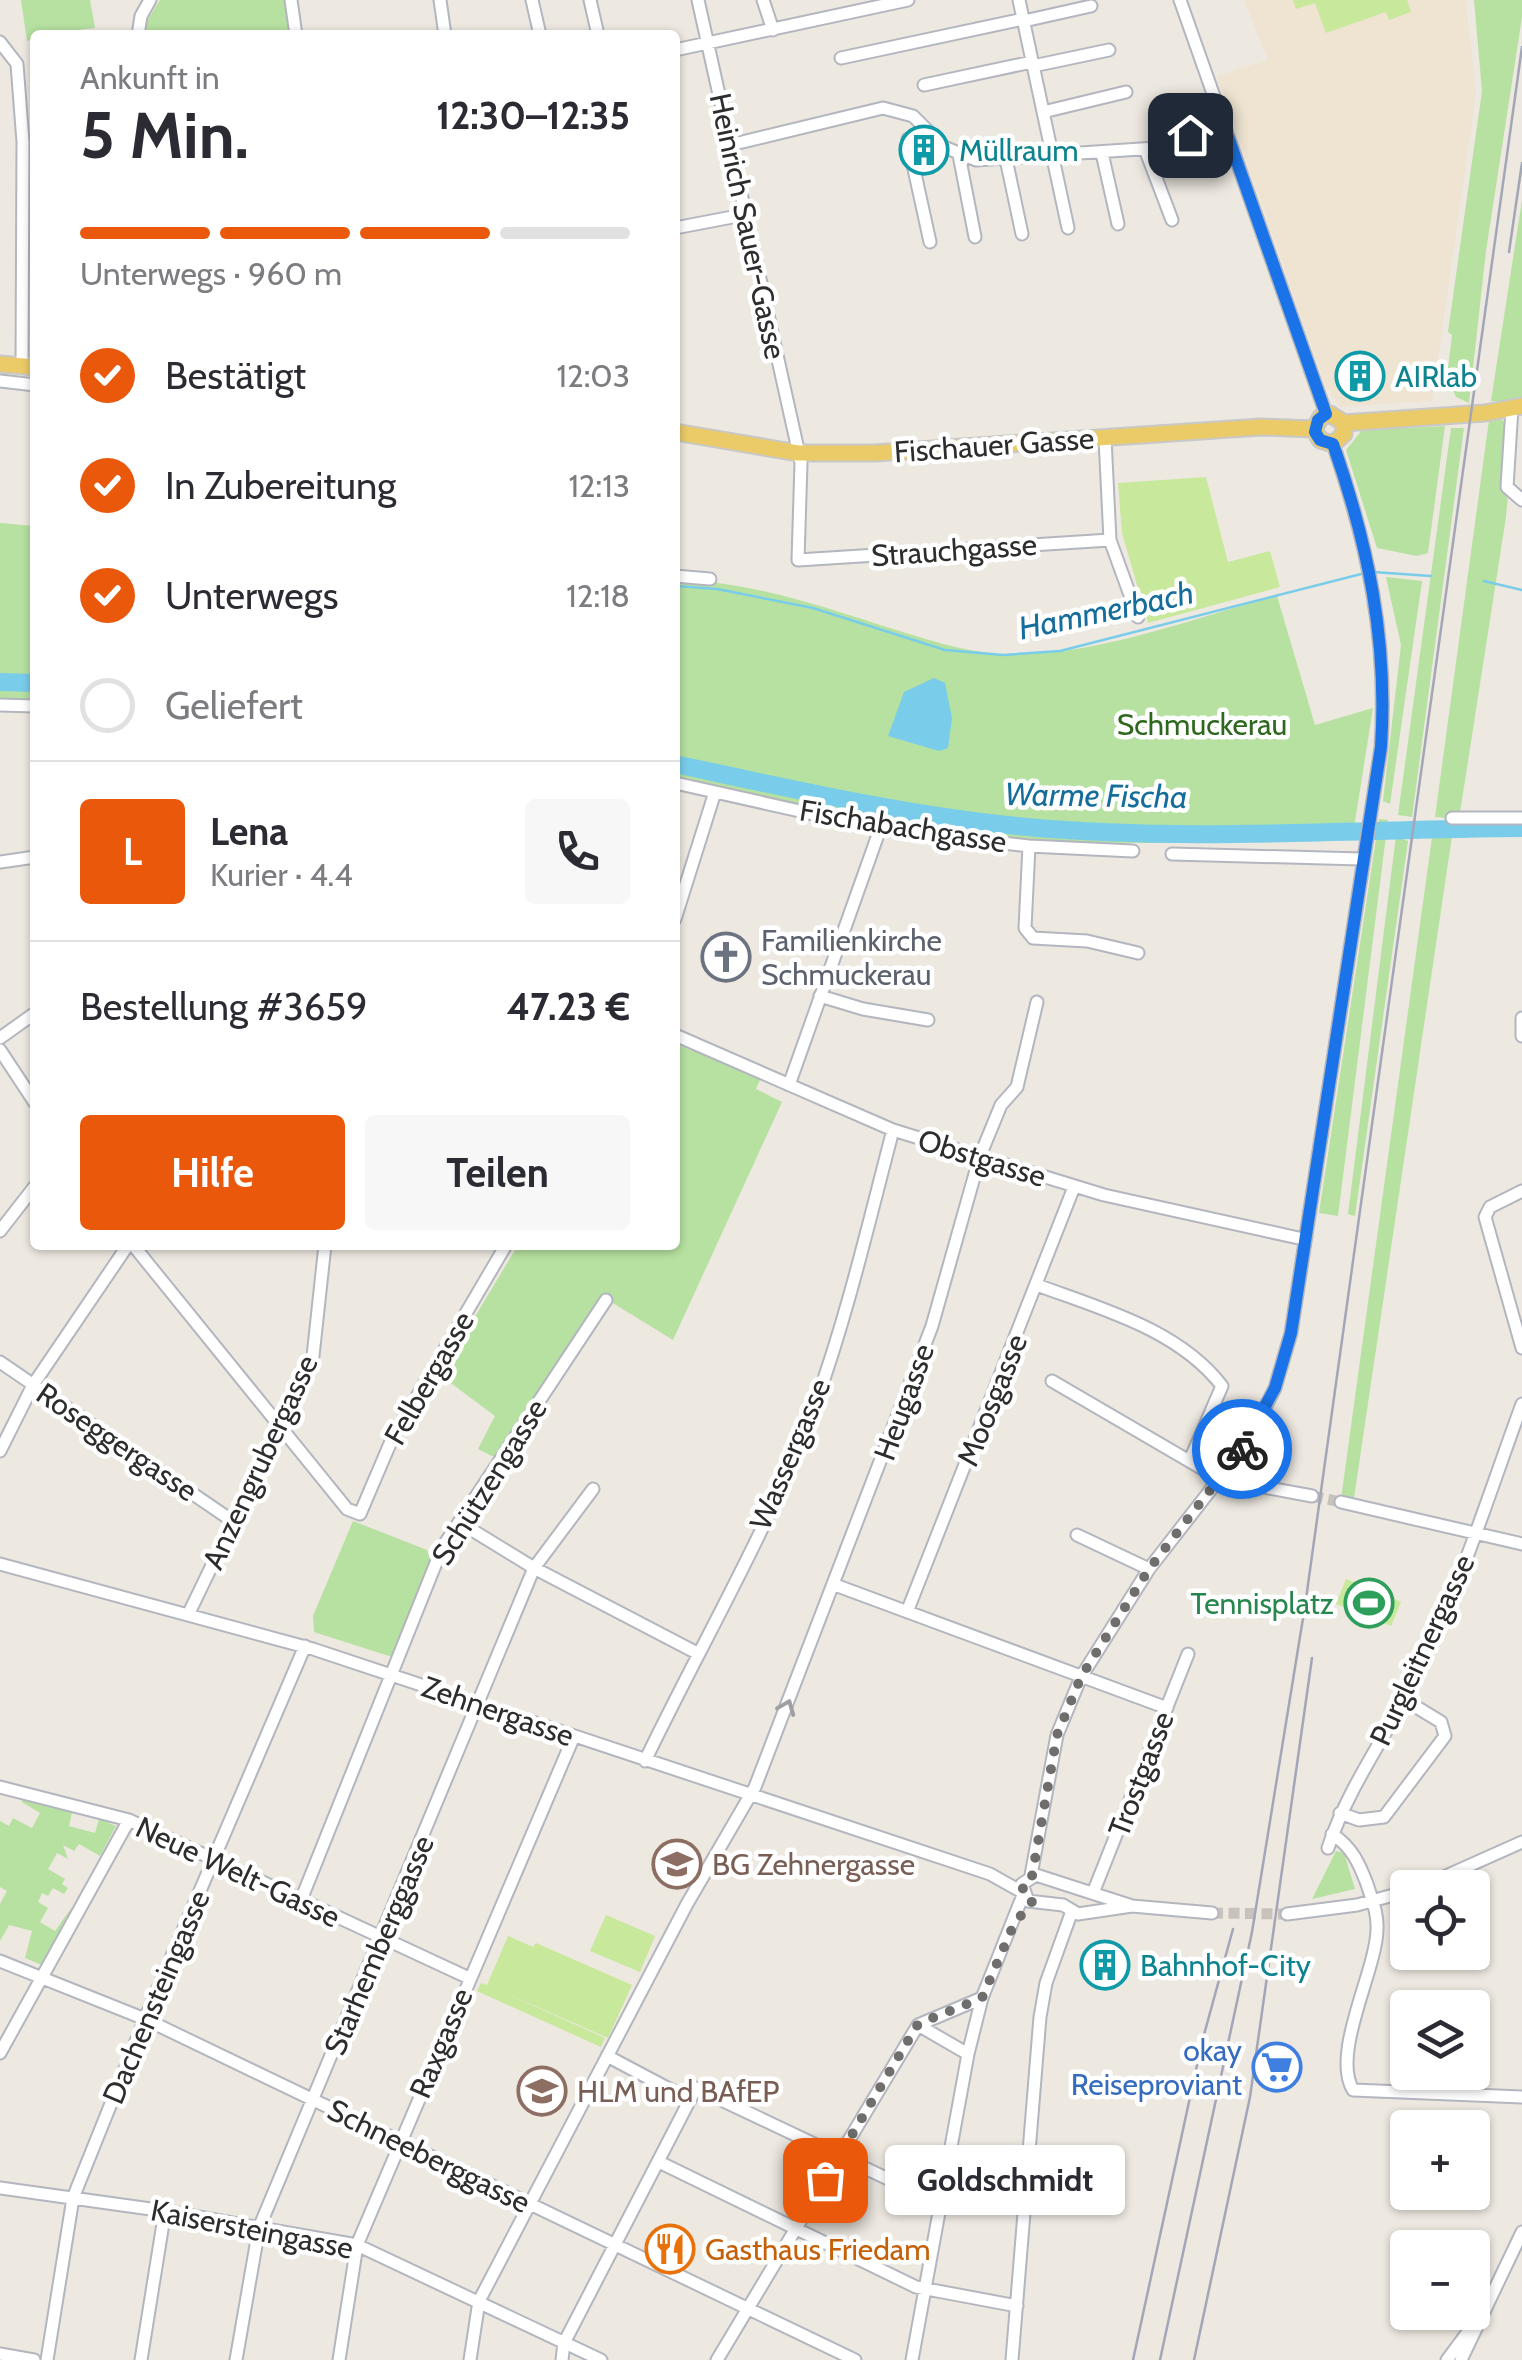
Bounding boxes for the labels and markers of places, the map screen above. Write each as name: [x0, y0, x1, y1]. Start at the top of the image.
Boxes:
pin: [1148, 93, 1233, 178]
building icon: Müllraum: [898, 124, 950, 176]
place label: Müllraum: [959, 132, 1079, 169]
building icon: AIRlab: [1334, 350, 1386, 402]
place label: AIRlab: [1395, 358, 1477, 395]
place label: Familienkirche Schmuckerau: [761, 922, 942, 993]
church icon: Familienkirche Schmuckerau: [700, 931, 752, 983]
sports icon: Tennisplatz: [1343, 1577, 1395, 1629]
place label: Tennisplatz: [1191, 1585, 1334, 1622]
school or university icon: BG Zehnergasse: [651, 1838, 703, 1890]
place label: BG Zehnergasse: [712, 1846, 915, 1883]
building icon: Bahnhof-City: [1079, 1939, 1131, 1991]
place label: Bahnhof-City: [1140, 1947, 1311, 1984]
place label: okay Reiseproviant: [1071, 2032, 1242, 2103]
supermarket icon: okay Reiseproviant: [1251, 2041, 1303, 2093]
school or university icon: HLM und BAfEP: [516, 2065, 568, 2117]
place label: HLM und BAfEP: [577, 2073, 780, 2110]
pin: [783, 2138, 868, 2223]
callout: Goldschmidt: [885, 2145, 1125, 2215]
restaurant icon: Gasthaus Friedam: [644, 2223, 696, 2275]
place label: Gasthaus Friedam: [705, 2231, 931, 2268]

